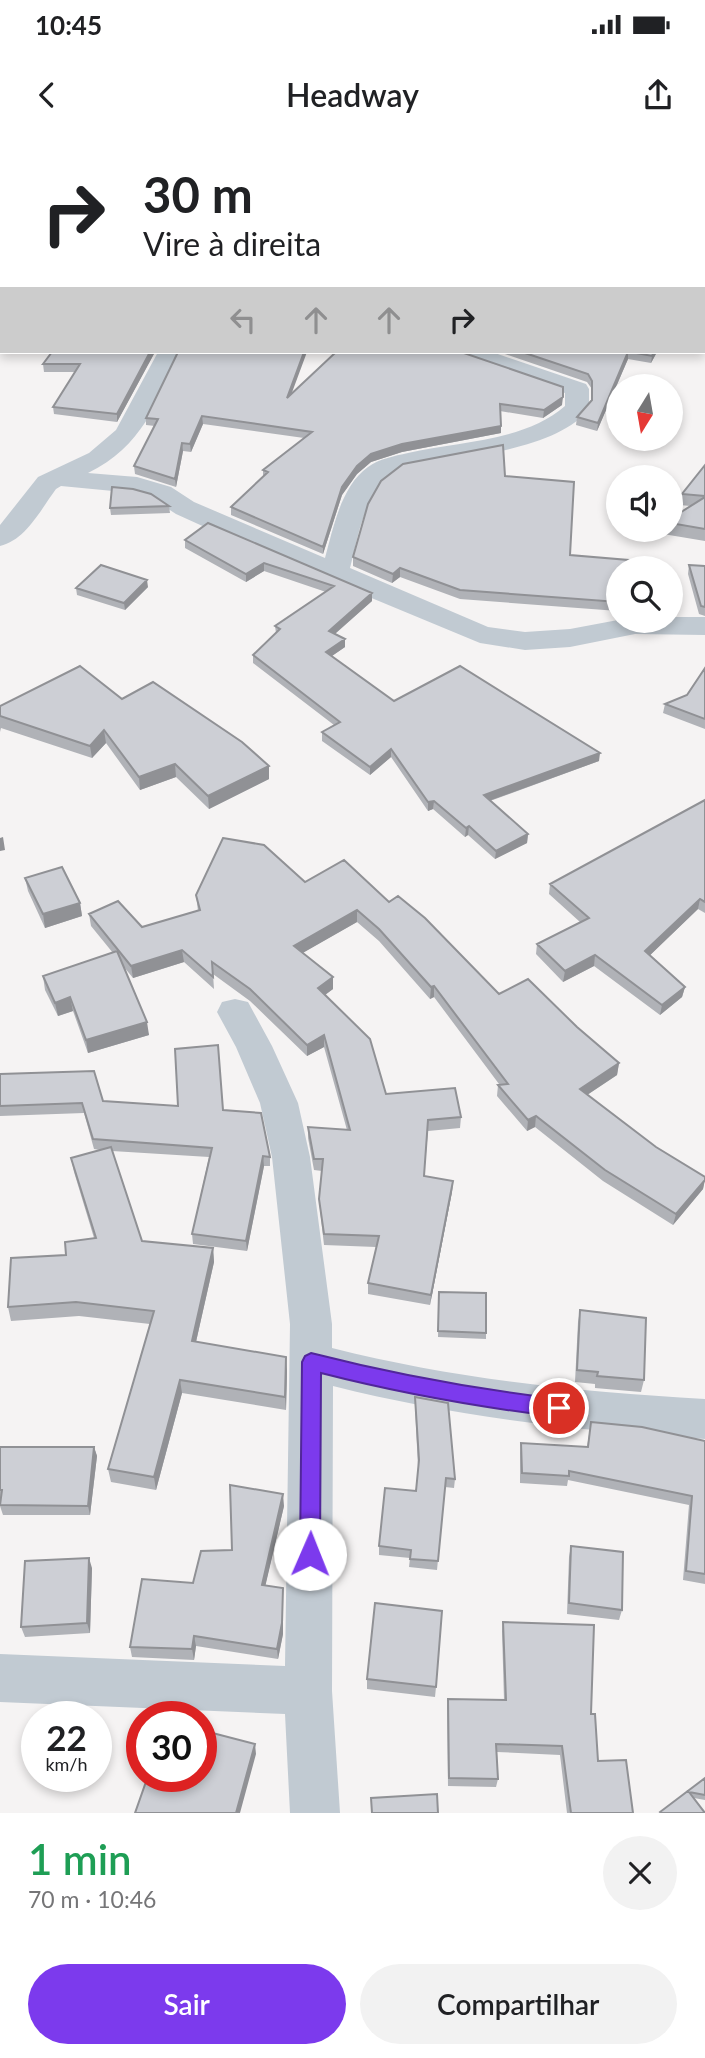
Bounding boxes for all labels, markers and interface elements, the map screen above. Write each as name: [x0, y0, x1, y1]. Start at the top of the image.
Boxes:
text: 10:45: [35, 9, 102, 41]
text: Headway: [286, 75, 419, 114]
icon: back: [28, 76, 66, 114]
icon: share: [639, 76, 677, 114]
text: 30 m: [143, 165, 253, 223]
icon: right: [28, 168, 119, 259]
text: Vire à direita: [143, 224, 321, 263]
icon: left: [224, 301, 262, 339]
icon: ahead: [297, 301, 335, 339]
icon: ahead: [370, 301, 408, 339]
icon: right: [443, 301, 481, 339]
north arrow: [606, 374, 682, 452]
map controls: [606, 374, 683, 633]
button: sound: [606, 465, 683, 542]
button: search: [606, 556, 683, 633]
pin: [529, 1378, 589, 1438]
icon: arrive: [540, 1389, 578, 1427]
position arrow: [273, 1517, 347, 1591]
speed limit sign: 30: [126, 1701, 217, 1792]
text: 22: [46, 1716, 87, 1758]
text: km/h: [45, 1753, 88, 1775]
text: 1 min: [28, 1834, 132, 1884]
button: close: [603, 1836, 677, 1910]
text: 70 m · 10:46: [28, 1885, 156, 1913]
button: Sair: [28, 1964, 346, 2044]
button: Compartilhar: [360, 1964, 677, 2044]

